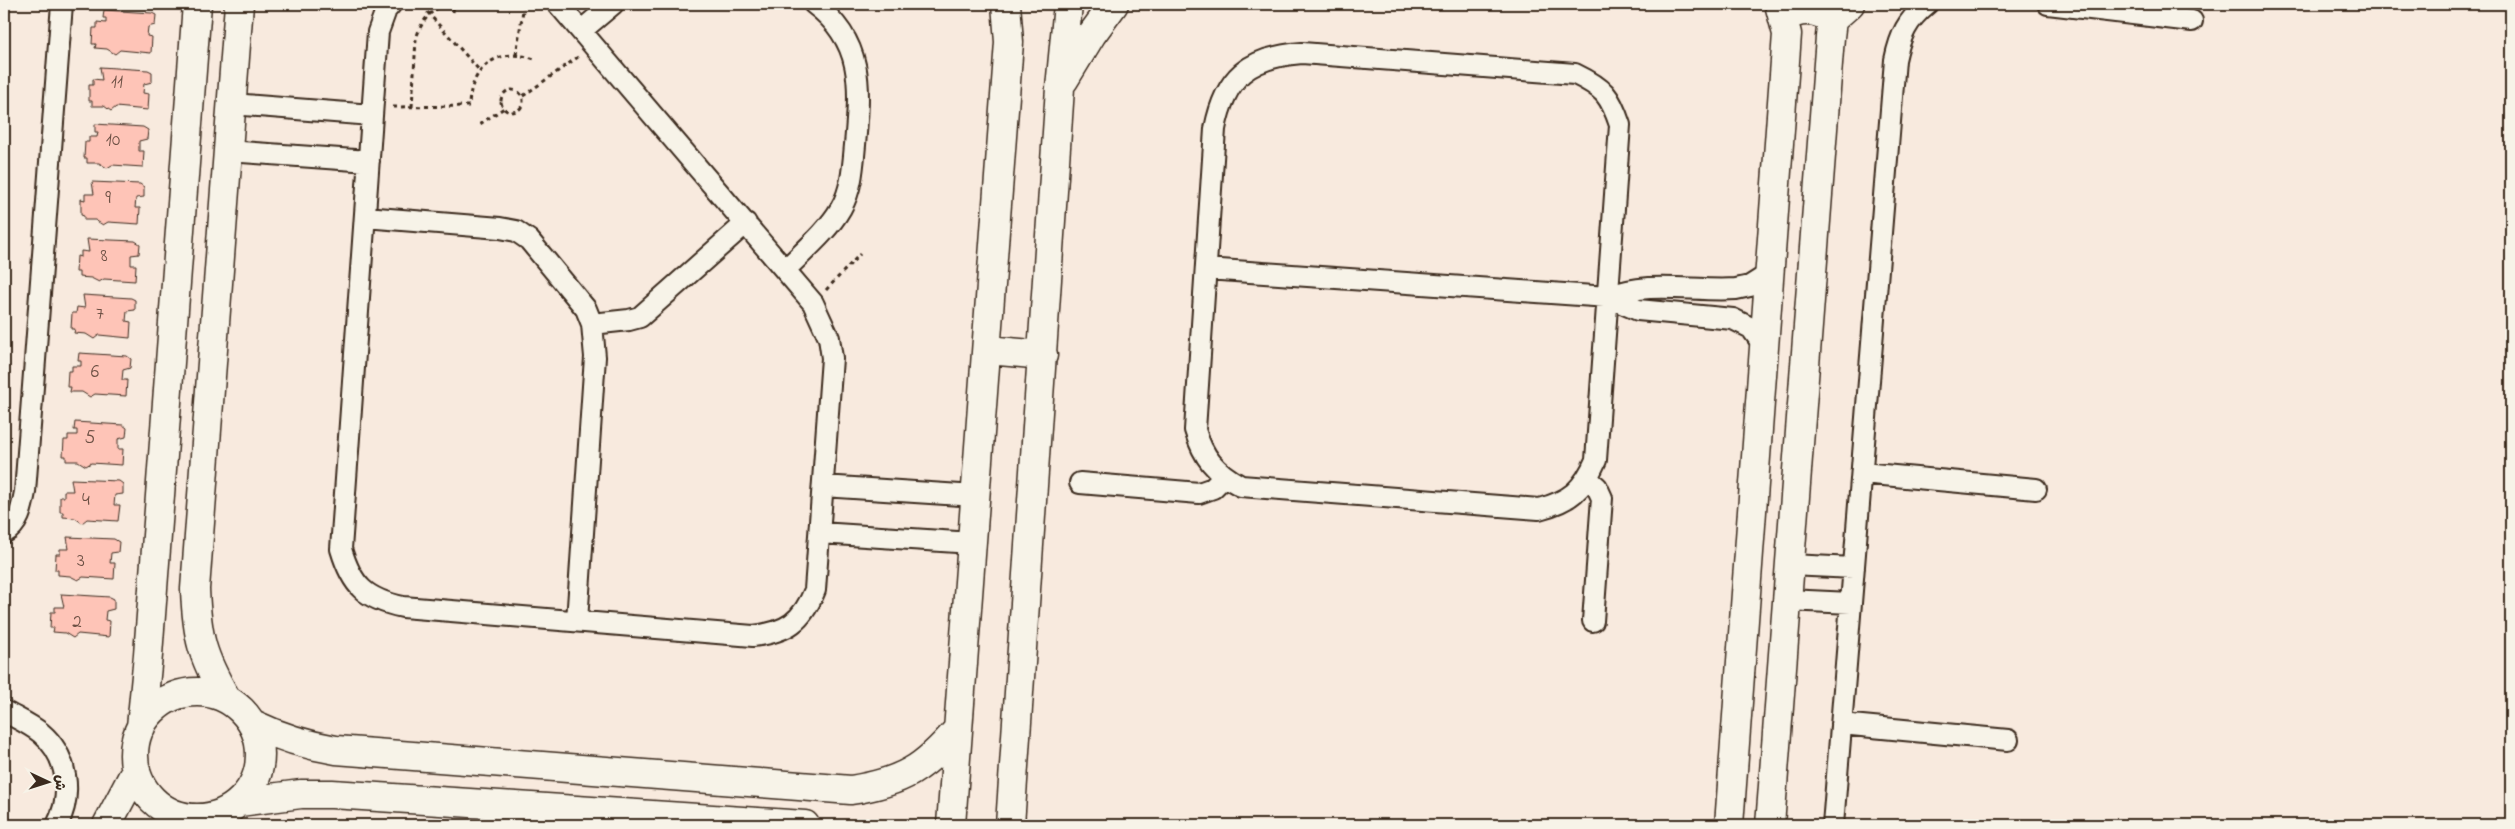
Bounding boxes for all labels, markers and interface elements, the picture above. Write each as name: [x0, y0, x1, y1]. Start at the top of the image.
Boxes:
house number: 11: [111, 69, 123, 96]
house number: 10: [106, 127, 120, 154]
house number: 9: [105, 185, 111, 212]
house number: 8: [100, 243, 108, 270]
house number: 7: [96, 301, 104, 328]
house number: 6: [91, 359, 99, 386]
house number: 5: [85, 425, 96, 452]
house number: 4: [82, 487, 90, 514]
house number: 3: [77, 548, 85, 575]
house number: 2: [72, 609, 82, 636]
north arrow: [22, 756, 72, 806]
text: ش: [48, 774, 70, 791]

